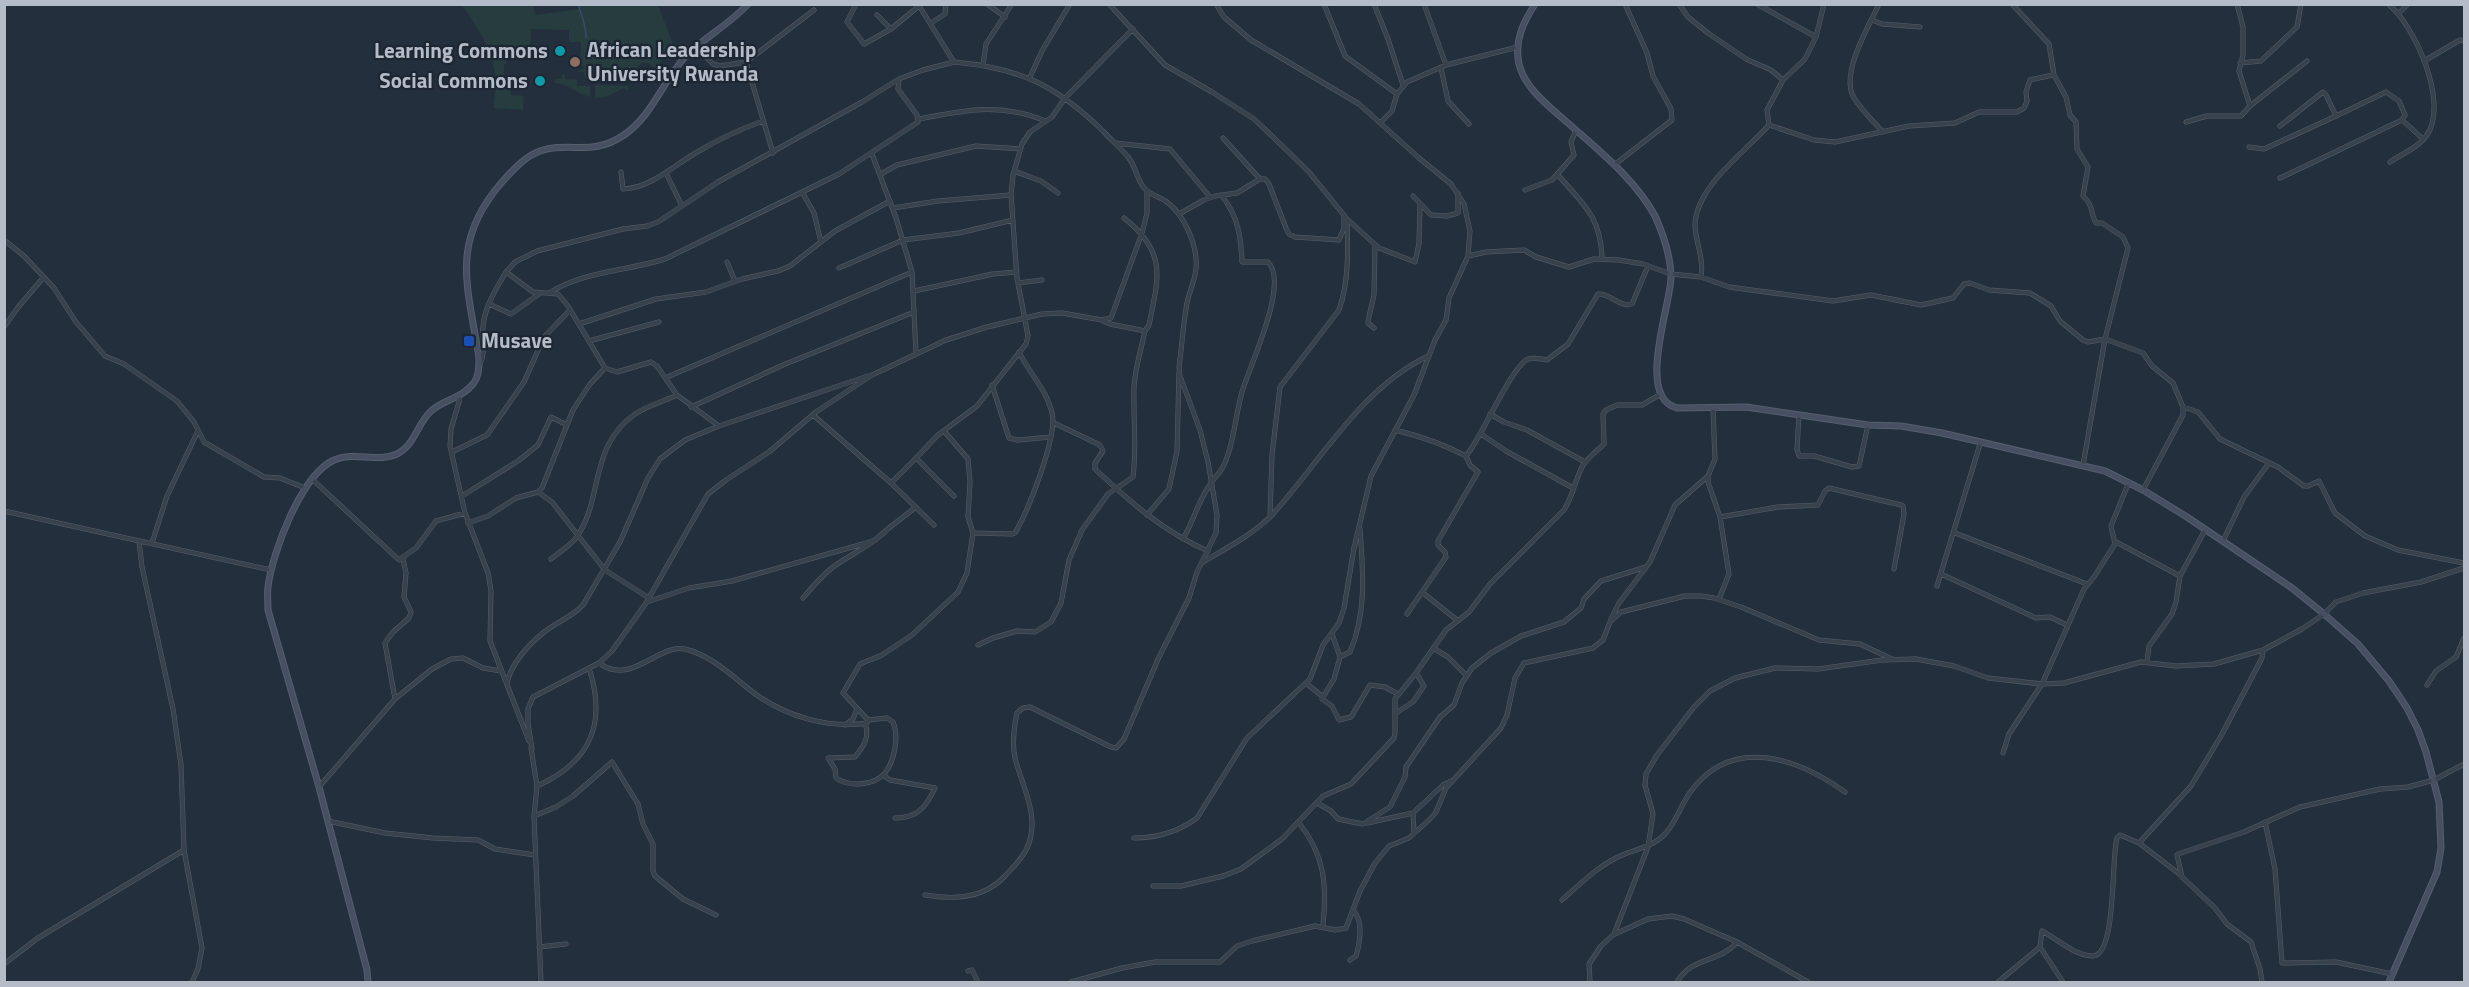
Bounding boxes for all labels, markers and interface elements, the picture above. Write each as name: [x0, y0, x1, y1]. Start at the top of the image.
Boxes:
place label: African Leadership University Rwanda: [587, 33, 759, 89]
place label: Learning Commons: [374, 34, 548, 66]
marker: Learning Commons: [553, 44, 567, 58]
marker: African Leadership University Rwanda: [568, 55, 582, 69]
place label: Social Commons: [379, 64, 528, 96]
marker: Social Commons: [533, 74, 547, 88]
place label: Musave: [481, 324, 552, 356]
marker: Musave: [462, 334, 476, 348]

